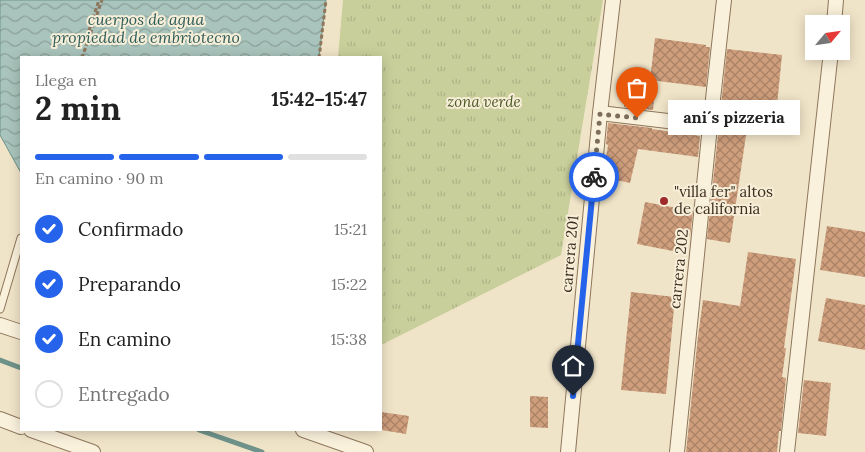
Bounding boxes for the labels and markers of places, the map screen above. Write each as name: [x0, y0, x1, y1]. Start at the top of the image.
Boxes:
pin: [616, 67, 658, 118]
callout: ani´s pizzeria: [667, 100, 800, 136]
place label: "villa fer" altos de california: [674, 182, 773, 218]
marker: "villa fer" altos de california: [658, 195, 670, 207]
pin: [552, 345, 594, 396]

